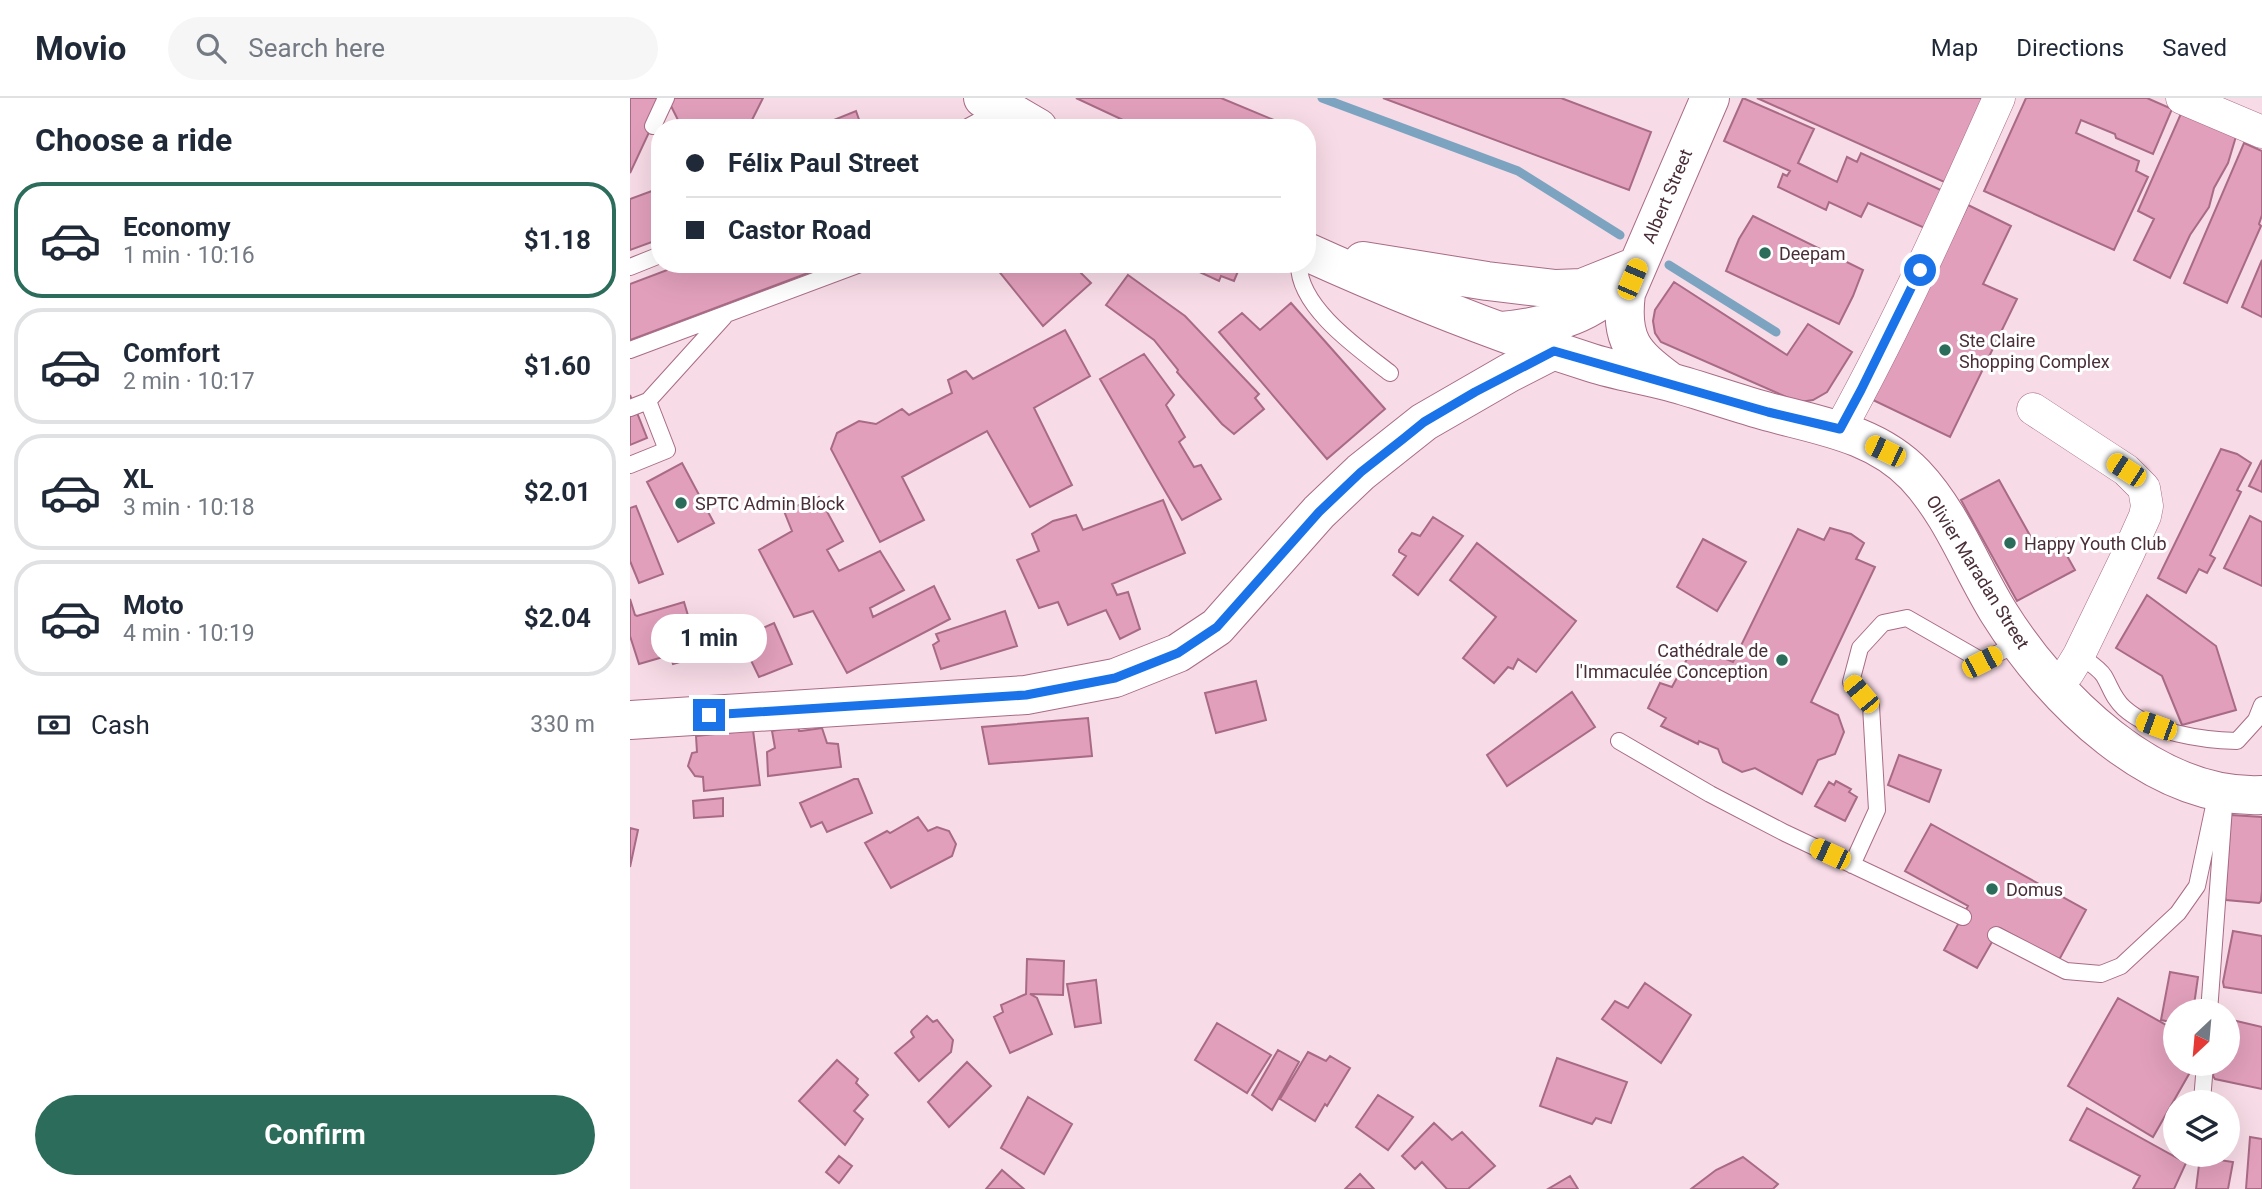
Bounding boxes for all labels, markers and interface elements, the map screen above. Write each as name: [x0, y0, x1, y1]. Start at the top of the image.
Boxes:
search box: [168, 17, 658, 80]
text: Movio: [35, 29, 126, 68]
icon: search: [192, 29, 230, 67]
text: Search here: [248, 33, 385, 63]
text: Map: [1931, 34, 1978, 62]
text: Directions: [2016, 34, 2124, 62]
text: Saved: [2162, 34, 2227, 62]
text: Choose a ride: [35, 121, 232, 159]
street label: Albert Street: [1638, 146, 1696, 246]
text: Félix Paul Street: [728, 148, 919, 178]
icon: car: [39, 209, 102, 272]
text: Economy: [123, 212, 230, 242]
text: Castor Road: [728, 215, 871, 245]
text: $1.18: [524, 225, 591, 255]
text: 1 min · 10:16: [123, 242, 255, 269]
place label: Deepam: [1779, 243, 1846, 264]
marker: Deepam: [1757, 245, 1773, 261]
route start: [1904, 254, 1936, 286]
car: [1615, 256, 1650, 302]
place label: Ste Claire Shopping Complex: [1959, 330, 2110, 372]
icon: car: [39, 335, 102, 398]
text: Comfort: [123, 338, 220, 368]
marker: Ste Claire Shopping Complex: [1937, 342, 1953, 358]
text: $1.60: [524, 351, 591, 381]
text: 2 min · 10:17: [123, 368, 255, 395]
car: [1862, 432, 1909, 470]
car: [2103, 450, 2150, 490]
icon: car: [39, 461, 102, 524]
text: XL: [123, 464, 154, 494]
text: $2.01: [524, 477, 591, 507]
street label: Olivier Maradan Street: [1922, 491, 2034, 653]
place label: SPTC Admin Block: [695, 493, 845, 514]
text: 3 min · 10:18: [123, 494, 255, 521]
marker: SPTC Admin Block: [673, 495, 689, 511]
place label: Happy Youth Club: [2024, 533, 2167, 554]
marker: Happy Youth Club: [2002, 535, 2018, 551]
icon: car: [39, 587, 102, 650]
text: Moto: [123, 590, 184, 620]
text: $2.04: [524, 603, 591, 633]
callout: 1 min: [651, 614, 767, 662]
text: 4 min · 10:19: [123, 620, 255, 647]
text: 1 min: [680, 625, 738, 652]
place label: Cathédrale de l'Immaculée Conception: [1575, 640, 1768, 682]
car: [1959, 643, 2006, 681]
marker: Cathédrale de l'Immaculée Conception: [1774, 652, 1790, 668]
car: [1840, 671, 1883, 717]
route end: [693, 699, 725, 731]
icon: cash: [35, 706, 73, 744]
car: [2133, 709, 2180, 743]
text: Cash: [91, 710, 150, 740]
text: 330 m: [530, 711, 595, 738]
car: [1807, 836, 1854, 872]
place label: Domus: [2006, 879, 2063, 900]
marker: Domus: [1984, 881, 2000, 897]
north arrow: [2163, 999, 2240, 1076]
map controls: [2163, 999, 2240, 1167]
button: layers: [2163, 1090, 2240, 1167]
button: Confirm: [35, 1095, 595, 1175]

